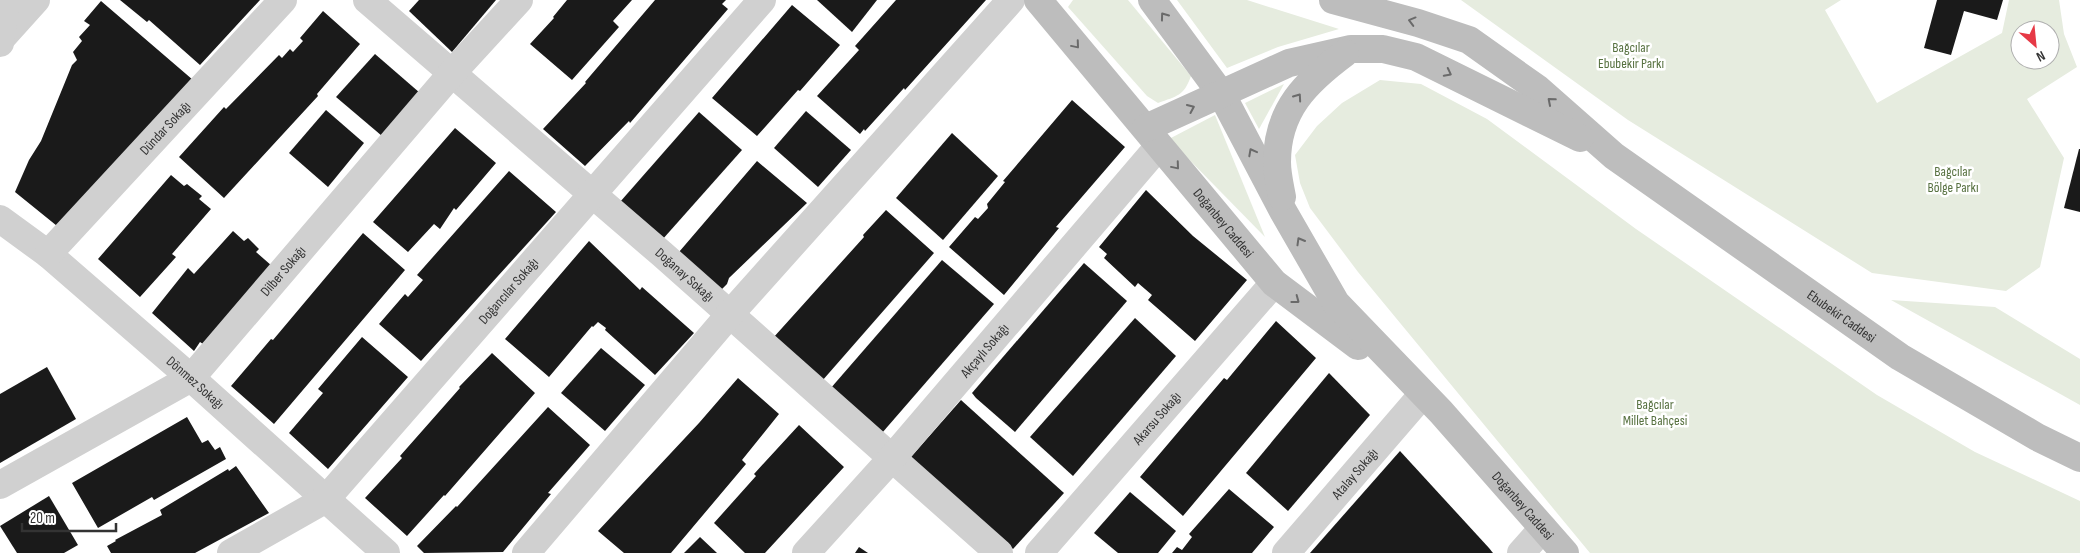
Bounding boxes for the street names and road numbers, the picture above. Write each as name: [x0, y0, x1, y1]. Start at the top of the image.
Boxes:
street label: Dündar Sokağı: [136, 98, 194, 158]
street label: Doğanbey Caddesi: [1189, 185, 1257, 261]
street label: Dilber Sokağı: [257, 243, 309, 300]
street label: Doğanay Sokağı: [652, 244, 718, 305]
street label: Doğancılar Sokağı: [475, 254, 542, 328]
street label: Ebubekir Caddesi: [1804, 286, 1879, 346]
street label: Akçaylı Sokağı: [956, 320, 1012, 382]
street label: Dönmez Sokağı: [163, 353, 228, 413]
street label: Akarsu Sokağı: [1129, 388, 1185, 449]
street label: Atalay Sokağı: [1328, 445, 1382, 504]
street label: Doğanbey Caddesi: [1488, 468, 1557, 543]

